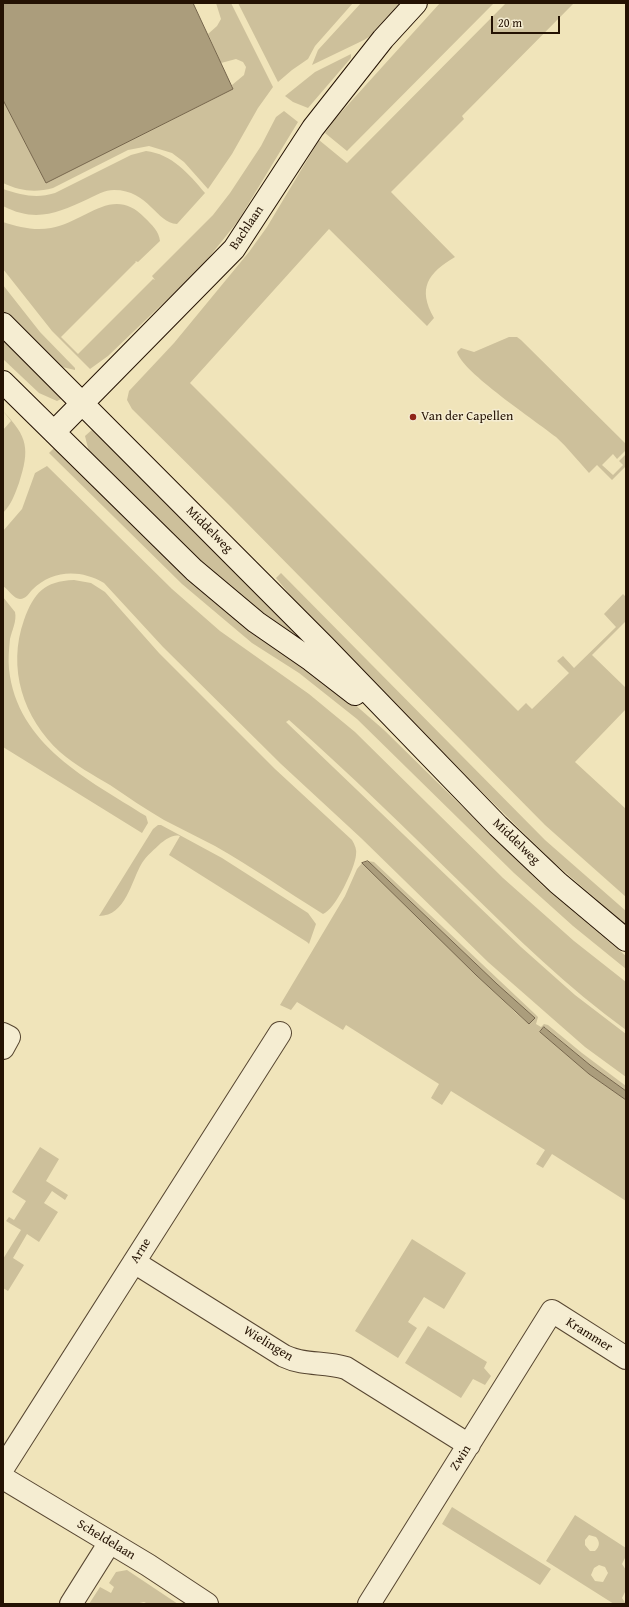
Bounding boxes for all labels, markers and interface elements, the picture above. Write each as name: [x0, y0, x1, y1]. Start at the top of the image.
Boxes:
scale bar: [493, 8, 562, 34]
text: 20 m: [498, 14, 522, 31]
street label: Bachlaan: [227, 203, 267, 253]
place label: Van der Capellen: [421, 409, 513, 425]
marker: Van der Capellen: [408, 412, 418, 422]
street label: Middelweg: [182, 503, 236, 557]
street label: Middelweg: [489, 816, 543, 868]
street label: Arne: [127, 1236, 155, 1266]
street label: Krammer: [563, 1315, 615, 1355]
street label: Wielingen: [240, 1323, 296, 1365]
street label: Zwin: [447, 1442, 475, 1474]
street label: Scheldelaan: [74, 1517, 138, 1563]

